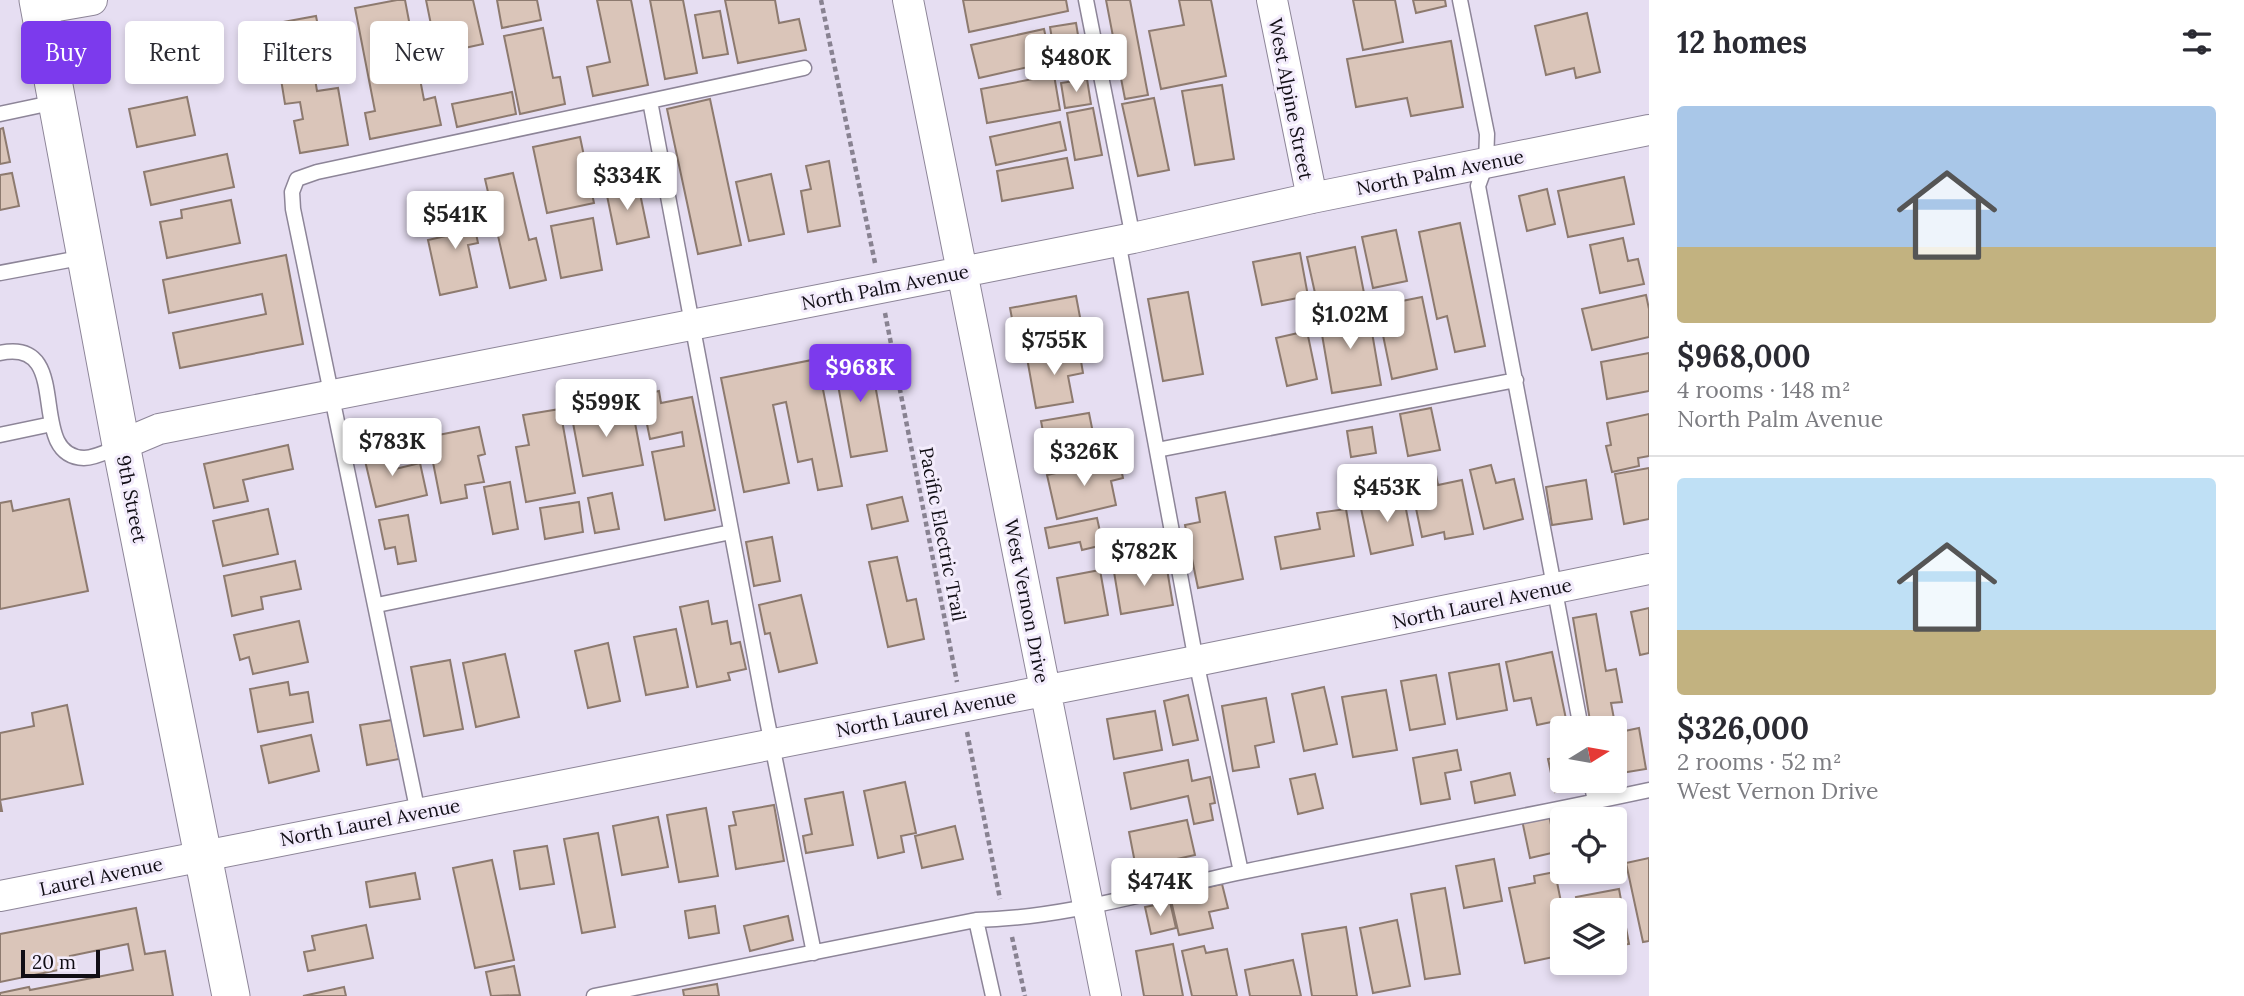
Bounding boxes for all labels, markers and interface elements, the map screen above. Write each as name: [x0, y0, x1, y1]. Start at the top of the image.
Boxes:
street label: West Alpine Street: [1264, 16, 1319, 182]
chip: Buy: [21, 21, 111, 84]
chip: Rent: [125, 21, 224, 84]
chip: Filters: [238, 21, 356, 84]
chip: New: [370, 21, 468, 84]
text: 12 homes: [1677, 23, 1807, 61]
icon: filters: [2178, 23, 2216, 61]
pin: $480K: [1027, 34, 1125, 94]
text: $480K: [1041, 42, 1111, 71]
street label: North Palm Avenue: [1354, 144, 1526, 200]
pin: $334K: [578, 152, 676, 212]
icon: home: [1884, 152, 2010, 278]
text: $334K: [593, 160, 661, 189]
pin: $541K: [406, 191, 504, 251]
text: $541K: [423, 199, 487, 228]
street label: North Palm Avenue: [799, 259, 971, 315]
pin: $1.02M: [1293, 292, 1407, 351]
text: $1.02M: [1311, 299, 1389, 328]
pin: $755K: [1005, 318, 1103, 377]
text: $755K: [1021, 325, 1087, 354]
text: $968,000: [1677, 337, 1811, 375]
pin: $968K: [811, 344, 909, 404]
text: $968K: [825, 352, 895, 381]
text: 4 rooms · 148 m²: [1677, 375, 1851, 404]
pin: $599K: [557, 380, 655, 439]
text: $599K: [572, 387, 640, 416]
text: North Palm Avenue: [1677, 404, 1883, 433]
pin: $783K: [343, 419, 441, 478]
text: $783K: [359, 426, 425, 455]
pin: $326K: [1035, 428, 1133, 488]
text: $326K: [1050, 436, 1118, 465]
street label: Pacific Electric Trail: [914, 445, 972, 623]
street label: 9th Street: [112, 453, 152, 545]
pin: $453K: [1338, 464, 1436, 524]
text: $453K: [1353, 472, 1421, 501]
street label: West Vernon Drive: [999, 517, 1055, 685]
icon: home: [1884, 524, 2010, 650]
pin: $782K: [1095, 528, 1193, 588]
text: $782K: [1111, 536, 1177, 565]
street label: North Laurel Avenue: [1390, 572, 1574, 634]
street label: North Laurel Avenue: [834, 684, 1018, 742]
text: $326,000: [1677, 709, 1809, 747]
north arrow: [1550, 716, 1628, 793]
map controls: [1550, 716, 1627, 975]
text: 2 rooms · 52 m²: [1677, 747, 1842, 776]
text: West Vernon Drive: [1677, 776, 1879, 805]
street label: North Laurel Avenue: [278, 793, 462, 851]
button: locate: [1550, 807, 1627, 884]
street label: Laurel Avenue: [37, 851, 165, 901]
pin: $474K: [1111, 858, 1209, 918]
text: $474K: [1127, 866, 1193, 895]
button: layers: [1550, 898, 1627, 975]
scale bar: [21, 947, 100, 979]
text: 20 m: [32, 950, 76, 974]

